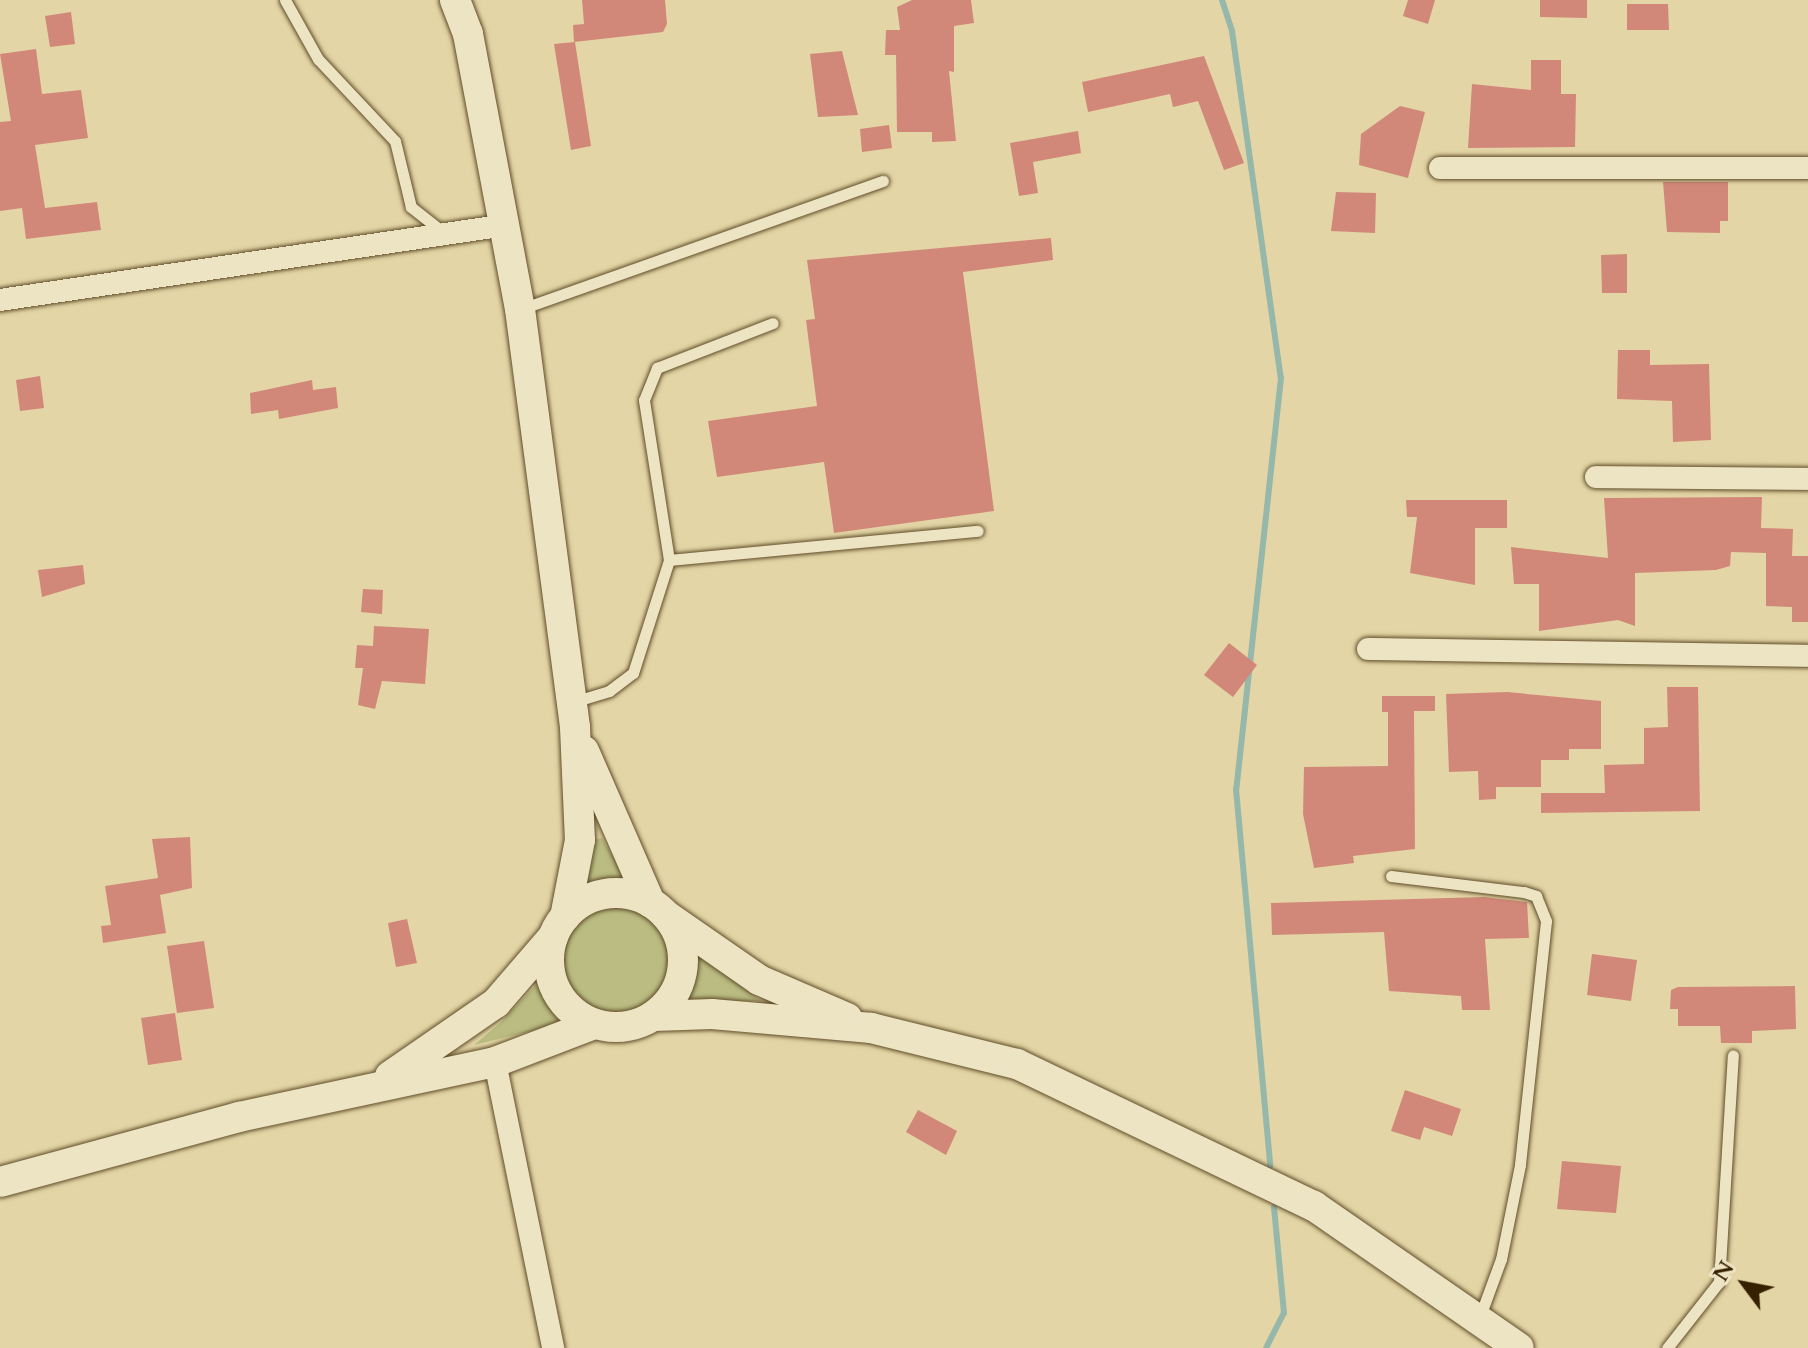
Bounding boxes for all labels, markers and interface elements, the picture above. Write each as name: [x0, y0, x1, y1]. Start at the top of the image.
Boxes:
north arrow: [1704, 1244, 1784, 1324]
text: N: [1706, 1255, 1741, 1287]

